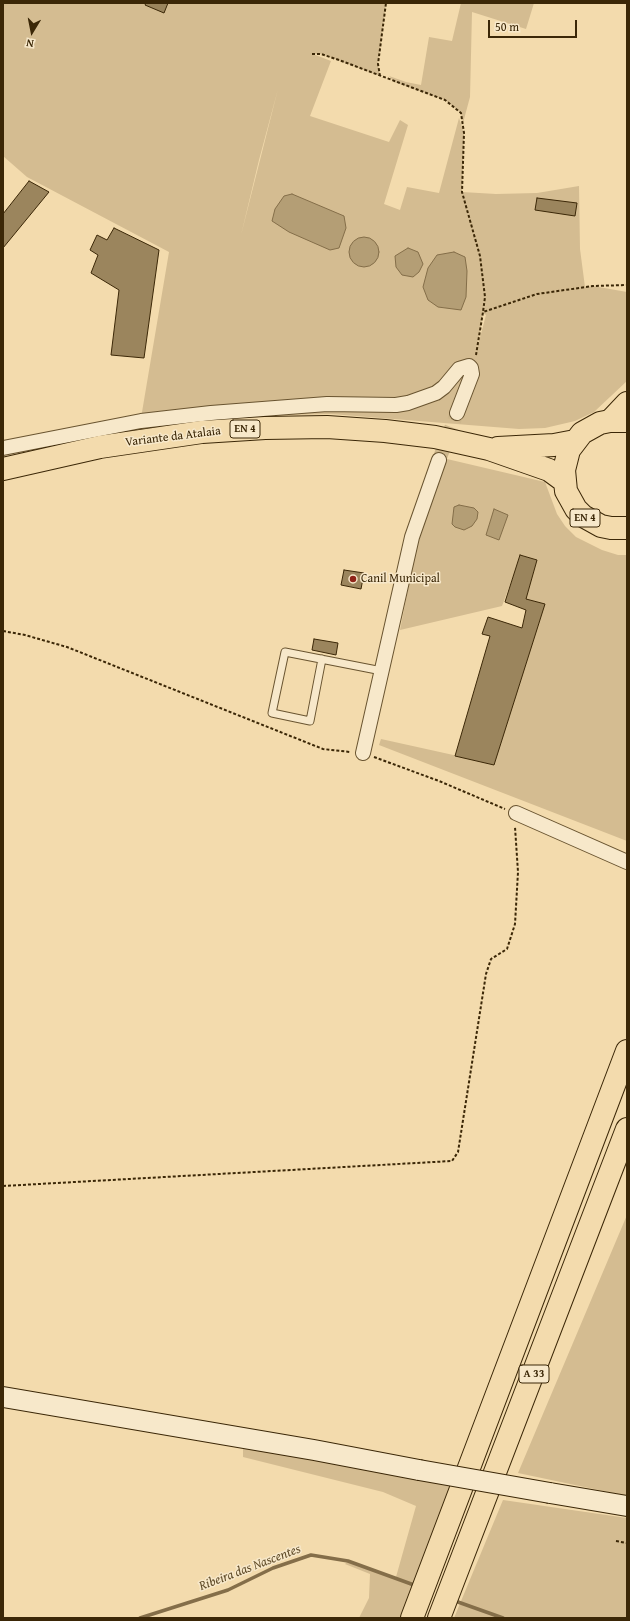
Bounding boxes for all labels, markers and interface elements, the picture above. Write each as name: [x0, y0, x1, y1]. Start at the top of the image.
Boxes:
north arrow: [12, 12, 52, 52]
scale bar: [490, 12, 579, 38]
text: 50 m: [495, 18, 519, 35]
text: N: [25, 35, 35, 52]
road number: EN 4: [230, 420, 260, 438]
street label: Variante da Atalaia: [124, 424, 222, 450]
road number: EN 4: [570, 509, 600, 527]
place label: Canil Municipal: [361, 572, 440, 586]
marker: Canil Municipal: [348, 574, 358, 584]
road number: A 33: [519, 1365, 549, 1383]
water label: Ribeira das Nascentes: [197, 1541, 303, 1595]

